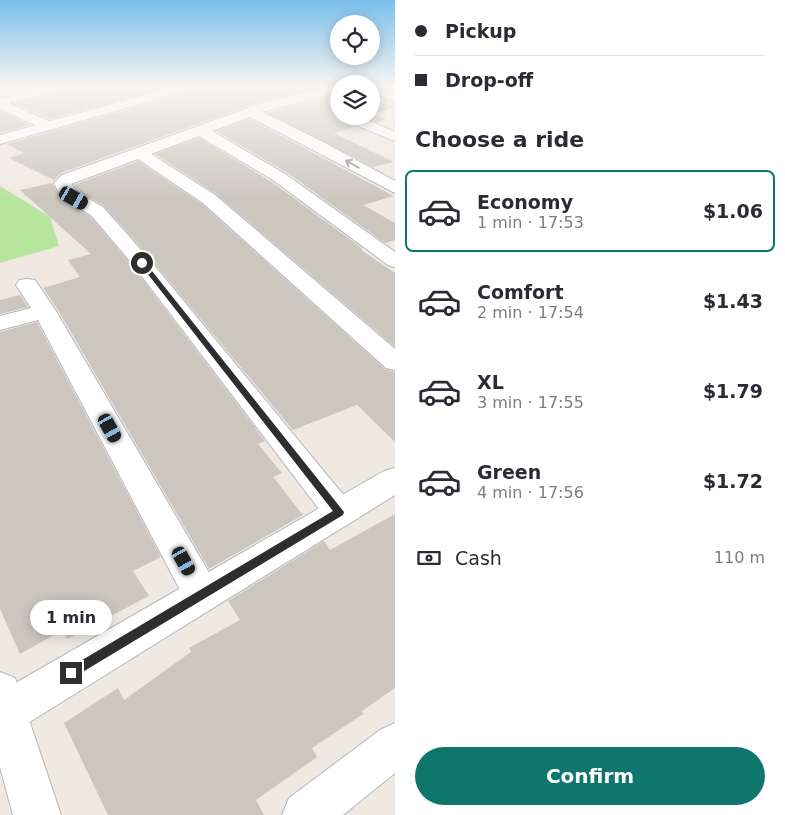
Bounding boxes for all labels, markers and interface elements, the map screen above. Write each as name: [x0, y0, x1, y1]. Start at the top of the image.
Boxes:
map controls: [330, 15, 380, 125]
button: locate: [330, 15, 380, 65]
text: Pickup: [445, 20, 516, 42]
text: Drop-off: [445, 69, 533, 91]
button: layers: [330, 75, 380, 125]
text: Choose a ride: [415, 127, 584, 152]
one-way arrow: [345, 159, 360, 169]
car: [57, 184, 90, 212]
icon: car: [417, 189, 462, 234]
text: Economy: [477, 191, 573, 213]
text: $1.06: [703, 200, 763, 222]
text: 1 min · 17:53: [477, 213, 584, 232]
route start: [131, 252, 153, 274]
icon: car: [417, 279, 462, 324]
text: Comfort: [477, 281, 564, 303]
text: $1.43: [703, 290, 763, 312]
text: 2 min · 17:54: [477, 303, 584, 322]
icon: car: [417, 369, 462, 414]
text: XL: [477, 371, 504, 393]
text: $1.79: [703, 380, 763, 402]
text: 3 min · 17:55: [477, 393, 584, 412]
car: [96, 411, 123, 445]
icon: car: [417, 459, 462, 504]
text: Green: [477, 461, 541, 483]
text: $1.72: [703, 470, 763, 492]
text: 4 min · 17:56: [477, 483, 584, 502]
car: [170, 544, 197, 578]
icon: cash: [415, 544, 443, 572]
text: Cash: [455, 547, 502, 569]
text: 110 m: [714, 548, 765, 567]
callout: 1 min: [30, 600, 112, 636]
text: 1 min: [46, 608, 96, 627]
route end: [60, 662, 82, 684]
button: Confirm: [415, 747, 765, 805]

